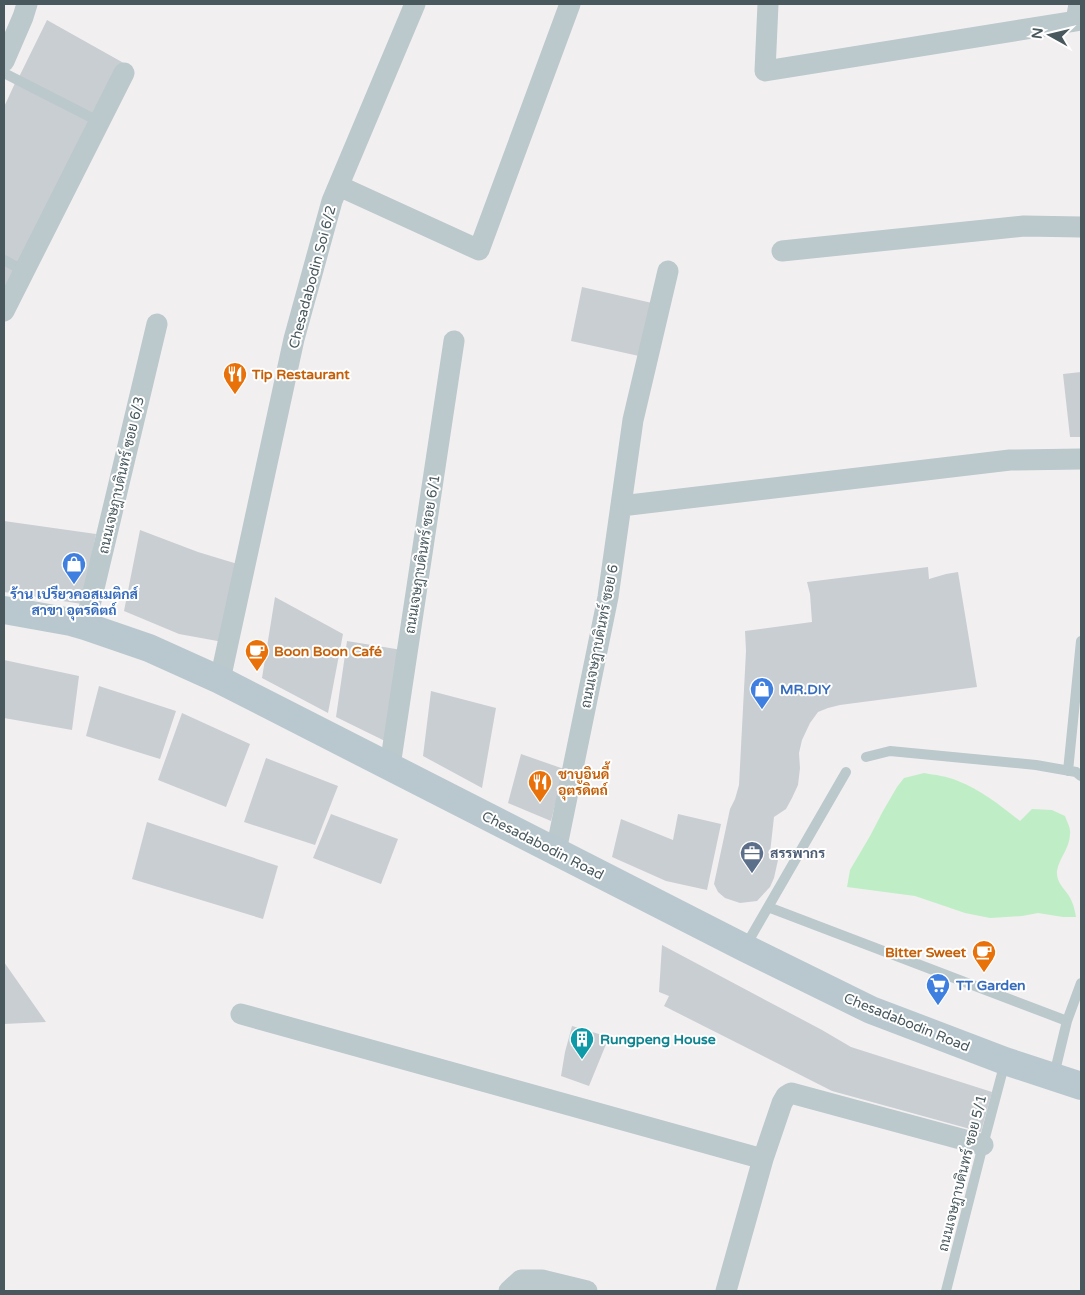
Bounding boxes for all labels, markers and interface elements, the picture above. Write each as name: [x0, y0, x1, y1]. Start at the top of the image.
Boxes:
north arrow: [1025, 10, 1075, 60]
text: N: [1028, 27, 1047, 40]
street label: Chesadabodin Soi 6/2: [285, 204, 340, 350]
restaurant icon: Tip Restaurant: [222, 361, 248, 395]
place label: Tip Restaurant: [251, 366, 350, 383]
street label: ถนนเจษฎาบดินทร์ ซอย 6/3: [94, 395, 148, 555]
street label: ถนนเจษฎาบดินทร์ ซอย 6/1: [401, 473, 443, 635]
shop icon: ร้าน เปรียวคอสเมติกส์ สาขา อุตรดิตถ์: [61, 551, 87, 585]
street label: ถนนเจษฎาบดินทร์ ซอย 6: [576, 562, 622, 709]
place label: ร้าน เปรียวคอสเมติกส์ สาขา อุตรดิตถ์: [10, 585, 139, 621]
cafe icon: Boon Boon Café: [244, 638, 270, 672]
place label: Boon Boon Café: [274, 643, 382, 660]
shop icon: MR.DIY: [749, 676, 775, 710]
place label: MR.DIY: [780, 681, 831, 698]
place label: ชาบูอินดี้ อุตรดิตถ์: [558, 761, 611, 801]
restaurant icon: ชาบูอินดี้ อุตรดิตถ์: [527, 769, 553, 803]
street label: Chesadabodin Road: [479, 807, 607, 884]
office icon: สรรพากร: [739, 840, 765, 874]
place label: สรรพากร: [770, 845, 825, 862]
cafe icon: Bitter Sweet: [971, 939, 997, 973]
place label: Bitter Sweet: [885, 944, 967, 961]
supermarket icon: TT Garden: [925, 972, 951, 1006]
place label: TT Garden: [955, 977, 1026, 994]
street label: Chesadabodin Road: [841, 989, 972, 1056]
building icon: Rungpeng House: [569, 1026, 595, 1060]
place label: Rungpeng House: [600, 1031, 716, 1048]
street label: ถนนเจษฎาบดินทร์ ซอย 5/1: [934, 1093, 990, 1253]

